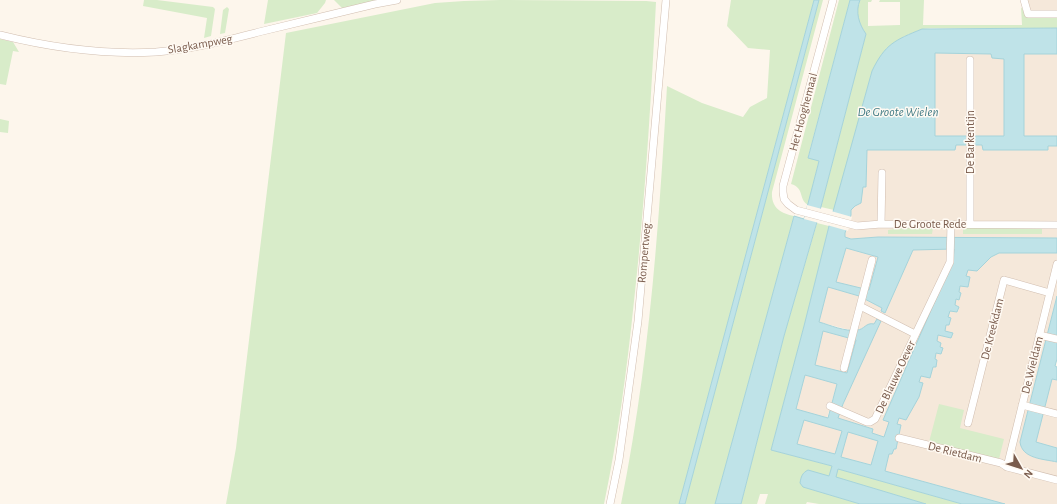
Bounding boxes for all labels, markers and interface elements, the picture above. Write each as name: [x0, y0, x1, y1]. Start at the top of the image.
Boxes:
street label: Slagkampweg: [167, 32, 233, 56]
street label: Het Hooghemaal: [787, 72, 819, 152]
water label: De Groote Wielen: [858, 106, 938, 119]
street label: De Barkentijn: [964, 110, 977, 174]
street label: De Groote Rede: [894, 218, 966, 230]
street label: Rompertweg: [635, 222, 653, 283]
street label: De Kreekdam: [979, 297, 1005, 361]
street label: De Wieldam: [1019, 335, 1045, 395]
street label: De Blauwe Oever: [873, 339, 917, 415]
street label: De Rietdam: [927, 439, 983, 465]
north arrow: [1001, 448, 1041, 488]
text: N: [1022, 468, 1035, 480]

